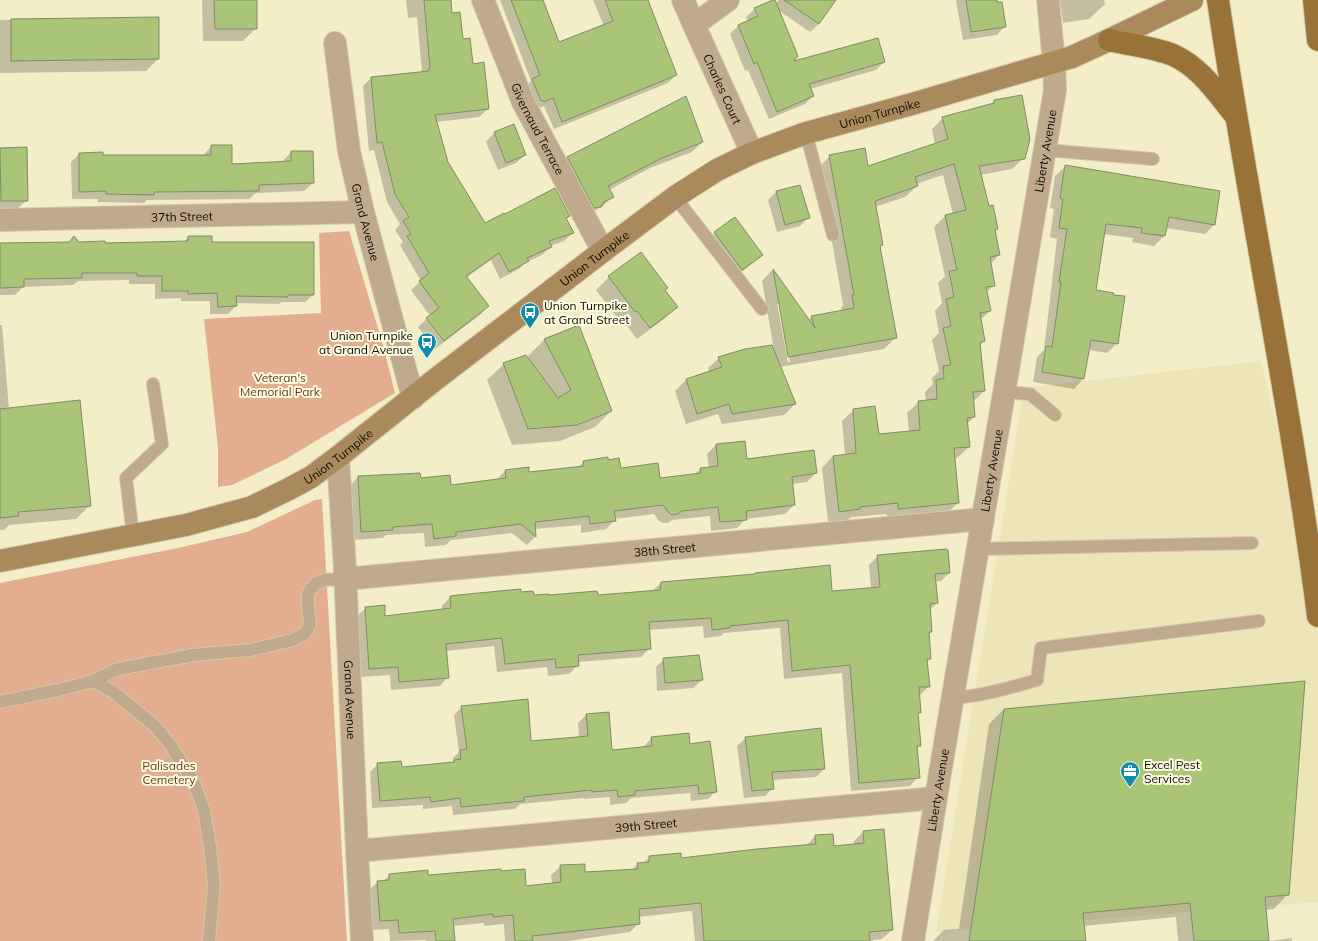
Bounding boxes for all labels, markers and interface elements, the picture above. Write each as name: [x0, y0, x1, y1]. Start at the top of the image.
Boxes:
street label: Charles Court: [700, 51, 745, 126]
street label: Givernaud Terrace: [509, 80, 568, 177]
street label: Union Turnpike: [837, 95, 922, 131]
street label: Liberty Avenue: [1030, 109, 1059, 193]
street label: Grand Avenue: [349, 182, 383, 262]
street label: 37th Street: [151, 208, 213, 224]
street label: Union Turnpike: [556, 227, 632, 289]
place label: Union Turnpike at Grand Street: [544, 298, 629, 327]
bus stop icon: Union Turnpike at Grand Street: [519, 301, 541, 329]
place label: Union Turnpike at Grand Avenue: [319, 328, 413, 357]
bus stop icon: Union Turnpike at Grand Avenue: [416, 331, 438, 359]
park label: Veteran's Memorial Park: [240, 370, 321, 399]
street label: Union Turnpike: [301, 425, 375, 487]
street label: Liberty Avenue: [977, 428, 1005, 513]
street label: 38th Street: [633, 539, 696, 559]
street label: Grand Avenue: [341, 660, 360, 740]
street label: Liberty Avenue: [923, 748, 951, 832]
place label: Excel Pest Services: [1144, 757, 1200, 786]
park label: Palisades Cemetery: [142, 758, 196, 787]
office icon: Excel Pest Services: [1119, 760, 1141, 788]
street label: 39th Street: [614, 814, 677, 835]

